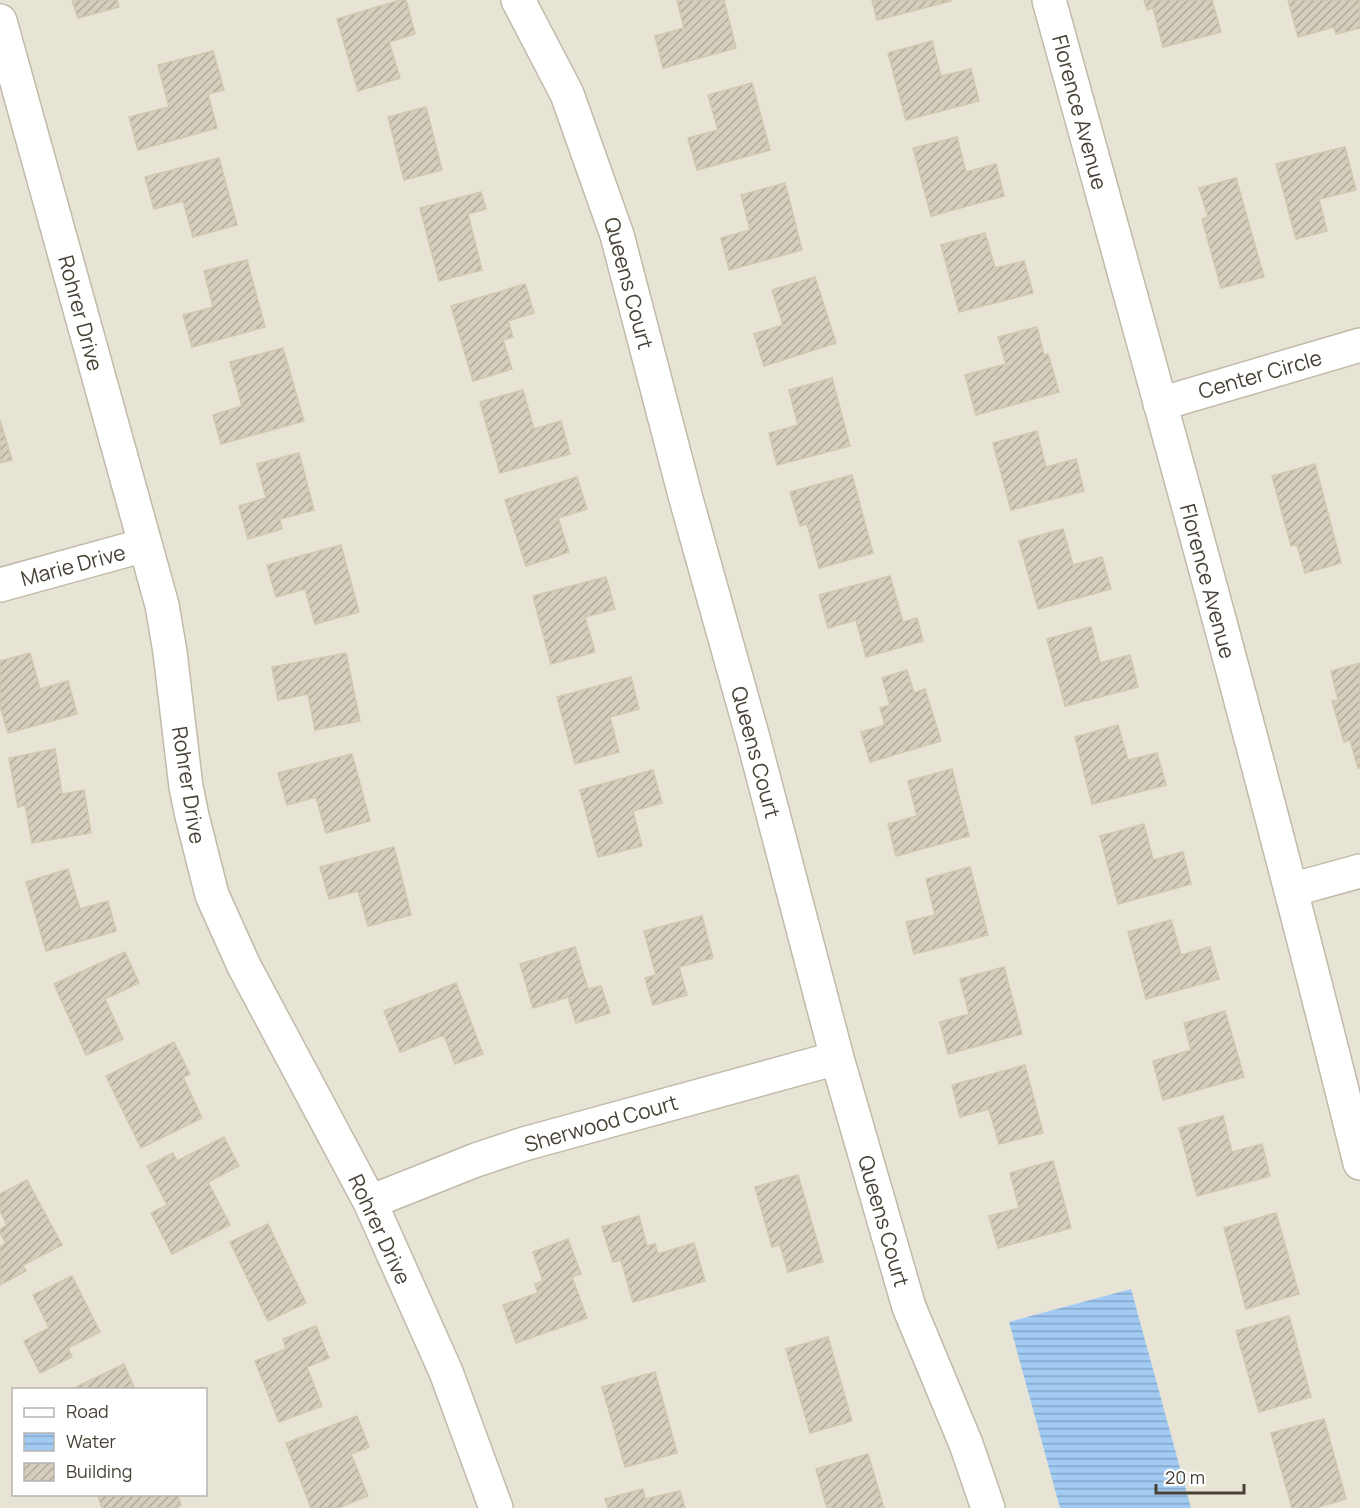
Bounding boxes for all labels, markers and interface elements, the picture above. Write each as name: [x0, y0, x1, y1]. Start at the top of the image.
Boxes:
street label: Florence Avenue: [1046, 31, 1114, 193]
street label: Queens Court: [598, 214, 660, 352]
street label: Rohrer Drive: [52, 252, 110, 374]
street label: Center Circle: [1195, 343, 1325, 405]
street label: Florence Avenue: [1174, 500, 1242, 662]
street label: Marie Drive: [18, 538, 128, 592]
street label: Queens Court: [725, 683, 787, 821]
street label: Rohrer Drive: [166, 724, 212, 846]
street label: Sherwood Court: [521, 1088, 681, 1158]
street label: Queens Court: [852, 1152, 916, 1290]
street label: Rohrer Drive: [342, 1169, 418, 1289]
legend: [12, 1388, 207, 1496]
text: Road: [66, 1399, 109, 1423]
text: Water: [66, 1429, 116, 1453]
scale bar: [1156, 1457, 1244, 1495]
text: Building: [66, 1459, 132, 1483]
text: 20 m: [1165, 1465, 1205, 1489]

